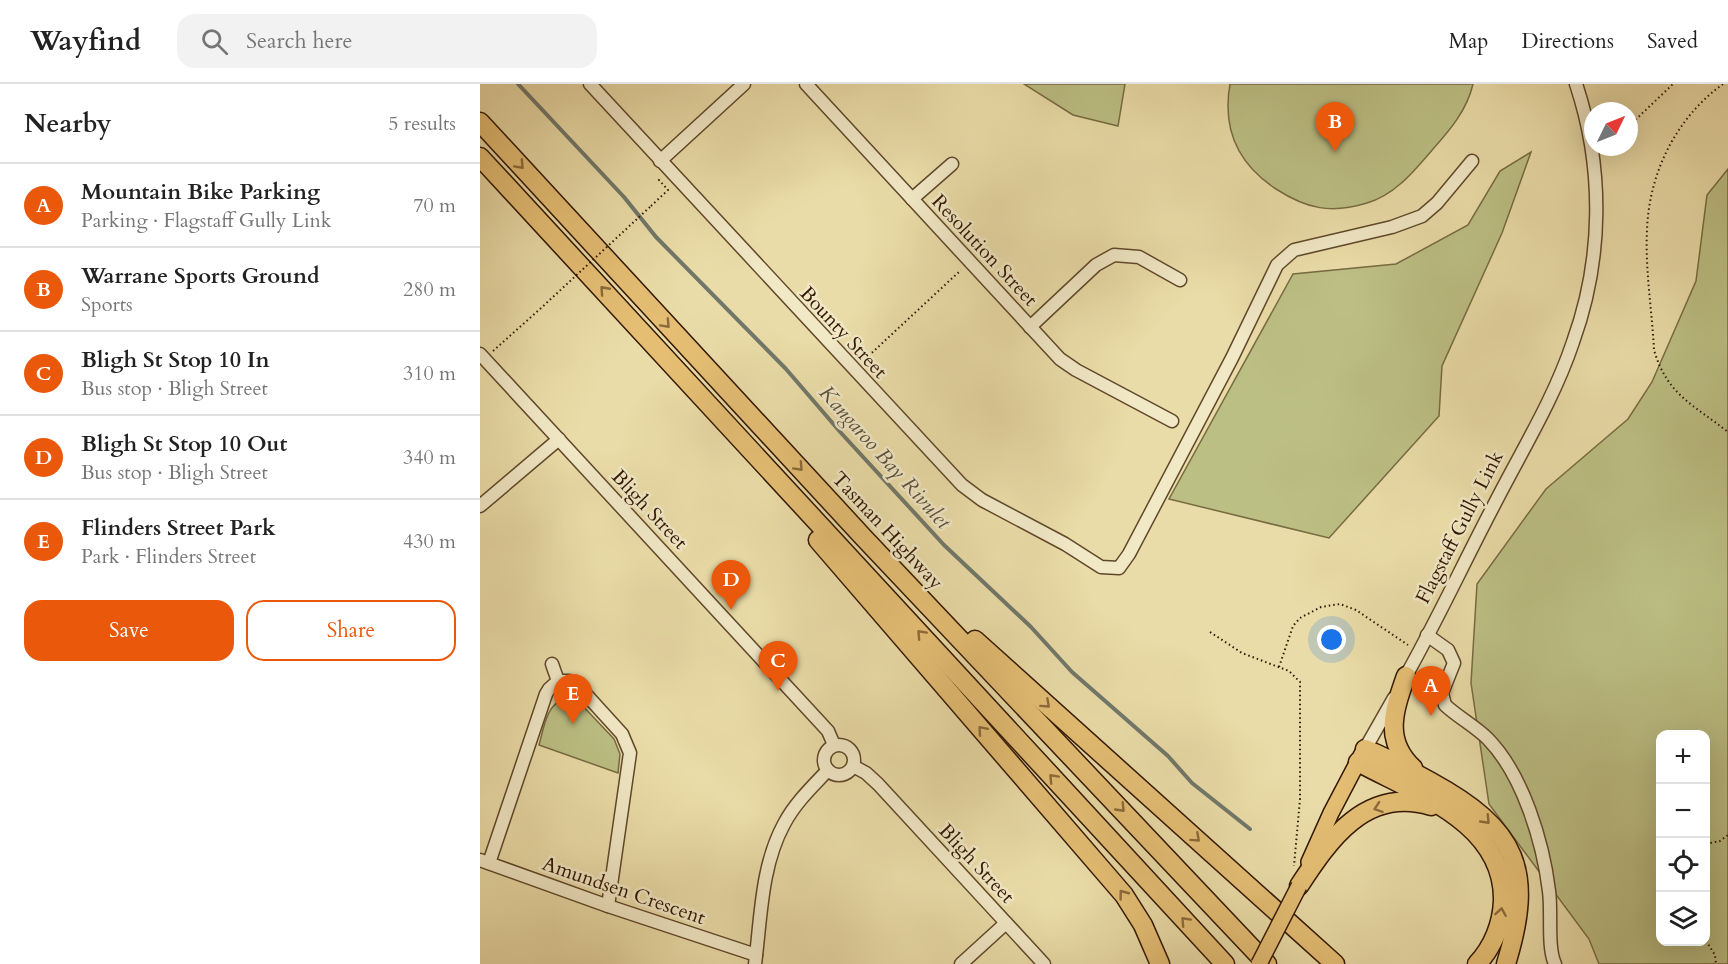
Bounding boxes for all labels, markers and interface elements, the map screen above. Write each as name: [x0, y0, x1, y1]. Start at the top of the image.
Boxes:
search box: [177, 14, 597, 68]
text: Wayfind: [30, 22, 141, 60]
icon: search: [198, 25, 231, 58]
text: Search here: [246, 26, 353, 56]
text: Map: [1448, 27, 1488, 56]
text: Directions: [1521, 27, 1614, 56]
text: Saved: [1647, 27, 1698, 56]
north arrow: [1584, 102, 1638, 156]
pin: B: [1316, 103, 1354, 152]
text: Nearby: [24, 106, 112, 141]
text: 5 results: [388, 110, 456, 137]
one-way arrow: [513, 158, 524, 169]
text: Mountain Bike Parking: [81, 177, 320, 207]
street label: Resolution Street: [926, 188, 1044, 313]
text: A: [36, 192, 51, 219]
text: 70 m: [413, 192, 456, 219]
text: Parking · Flagstaff Gully Link: [81, 207, 332, 234]
text: Warrane Sports Ground: [81, 261, 320, 291]
text: B: [36, 276, 51, 303]
text: 280 m: [403, 276, 456, 303]
street label: Bounty Street: [794, 280, 894, 385]
one-way arrow: [600, 286, 611, 297]
text: Sports: [81, 291, 133, 318]
one-way arrow: [659, 317, 670, 328]
text: Bligh St Stop 10 In: [81, 345, 270, 375]
text: C: [36, 360, 51, 387]
text: 310 m: [403, 360, 456, 387]
text: Bus stop · Bligh Street: [81, 375, 268, 402]
water label: Kangaroo Bay Rivulet: [812, 379, 958, 536]
text: Bligh St Stop 10 Out: [81, 429, 287, 459]
text: D: [35, 444, 52, 471]
text: 340 m: [403, 444, 456, 471]
street label: Flagstaff Gully Link: [1409, 446, 1510, 608]
text: Bus stop · Bligh Street: [81, 459, 268, 486]
one-way arrow: [791, 460, 802, 471]
street label: Bligh Street: [606, 464, 694, 556]
street label: Tasman Highway: [826, 466, 950, 595]
text: Flinders Street Park: [81, 513, 276, 543]
text: E: [37, 528, 50, 555]
text: 430 m: [403, 528, 456, 555]
text: Park · Flinders Street: [81, 543, 256, 570]
pin: D: [712, 560, 750, 610]
button: Save: [24, 600, 234, 661]
button: Share: [246, 600, 456, 661]
your location: [1317, 625, 1346, 654]
one-way arrow: [917, 631, 928, 641]
pin: C: [758, 642, 798, 691]
pin: A: [1412, 666, 1450, 716]
pin: E: [554, 674, 592, 724]
one-way arrow: [1040, 697, 1051, 708]
one-way arrow: [979, 726, 990, 737]
map controls: [1656, 730, 1710, 946]
button: +: [1656, 730, 1710, 784]
one-way arrow: [1049, 774, 1060, 784]
button: −: [1656, 784, 1710, 838]
one-way arrow: [1114, 801, 1125, 812]
one-way arrow: [1373, 801, 1384, 813]
one-way arrow: [1479, 812, 1490, 823]
street label: Bligh Street: [933, 818, 1021, 910]
one-way arrow: [1189, 831, 1200, 842]
button: locate: [1656, 838, 1710, 892]
street label: Amundsen Crescent: [539, 850, 710, 931]
one-way arrow: [1119, 890, 1130, 901]
button: layers: [1656, 892, 1710, 946]
one-way arrow: [1495, 907, 1507, 916]
one-way arrow: [1182, 917, 1193, 928]

